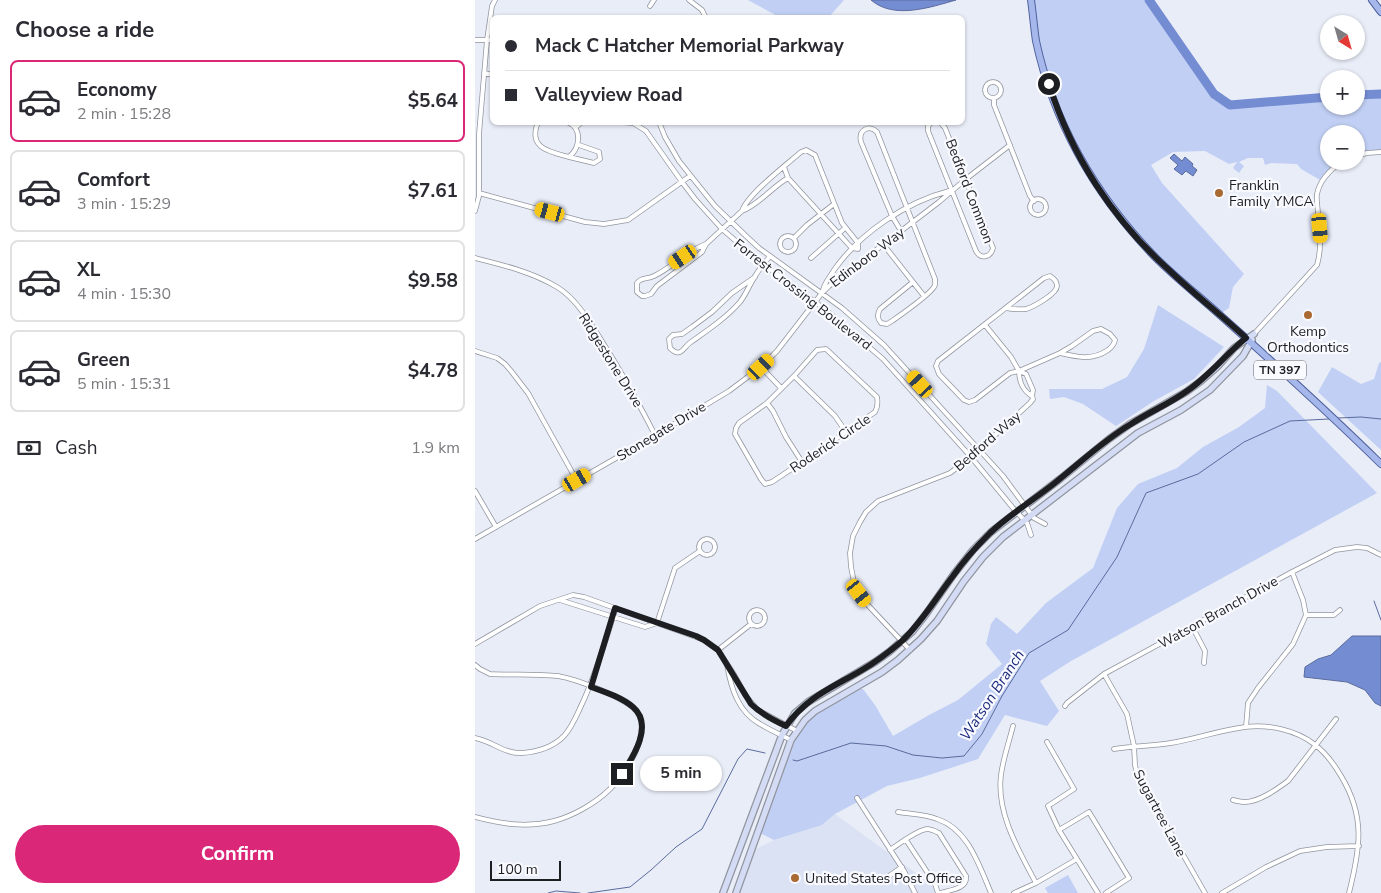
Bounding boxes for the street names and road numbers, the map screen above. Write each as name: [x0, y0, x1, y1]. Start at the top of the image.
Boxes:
street label: Bedford Common: [941, 136, 998, 246]
street label: Edinboro Way: [826, 223, 909, 292]
street label: Forrest Crossing Boulevard: [730, 234, 876, 354]
street label: Ridgestone Drive: [574, 309, 647, 411]
road number: TN 397: [1254, 360, 1306, 380]
street label: Stonegate Drive: [613, 397, 710, 466]
street label: Bedford Way: [950, 406, 1026, 476]
street label: Roderick Circle: [786, 409, 874, 477]
street label: Watson Branch Drive: [1155, 572, 1281, 653]
street label: Sugartree Lane: [1129, 766, 1191, 860]

